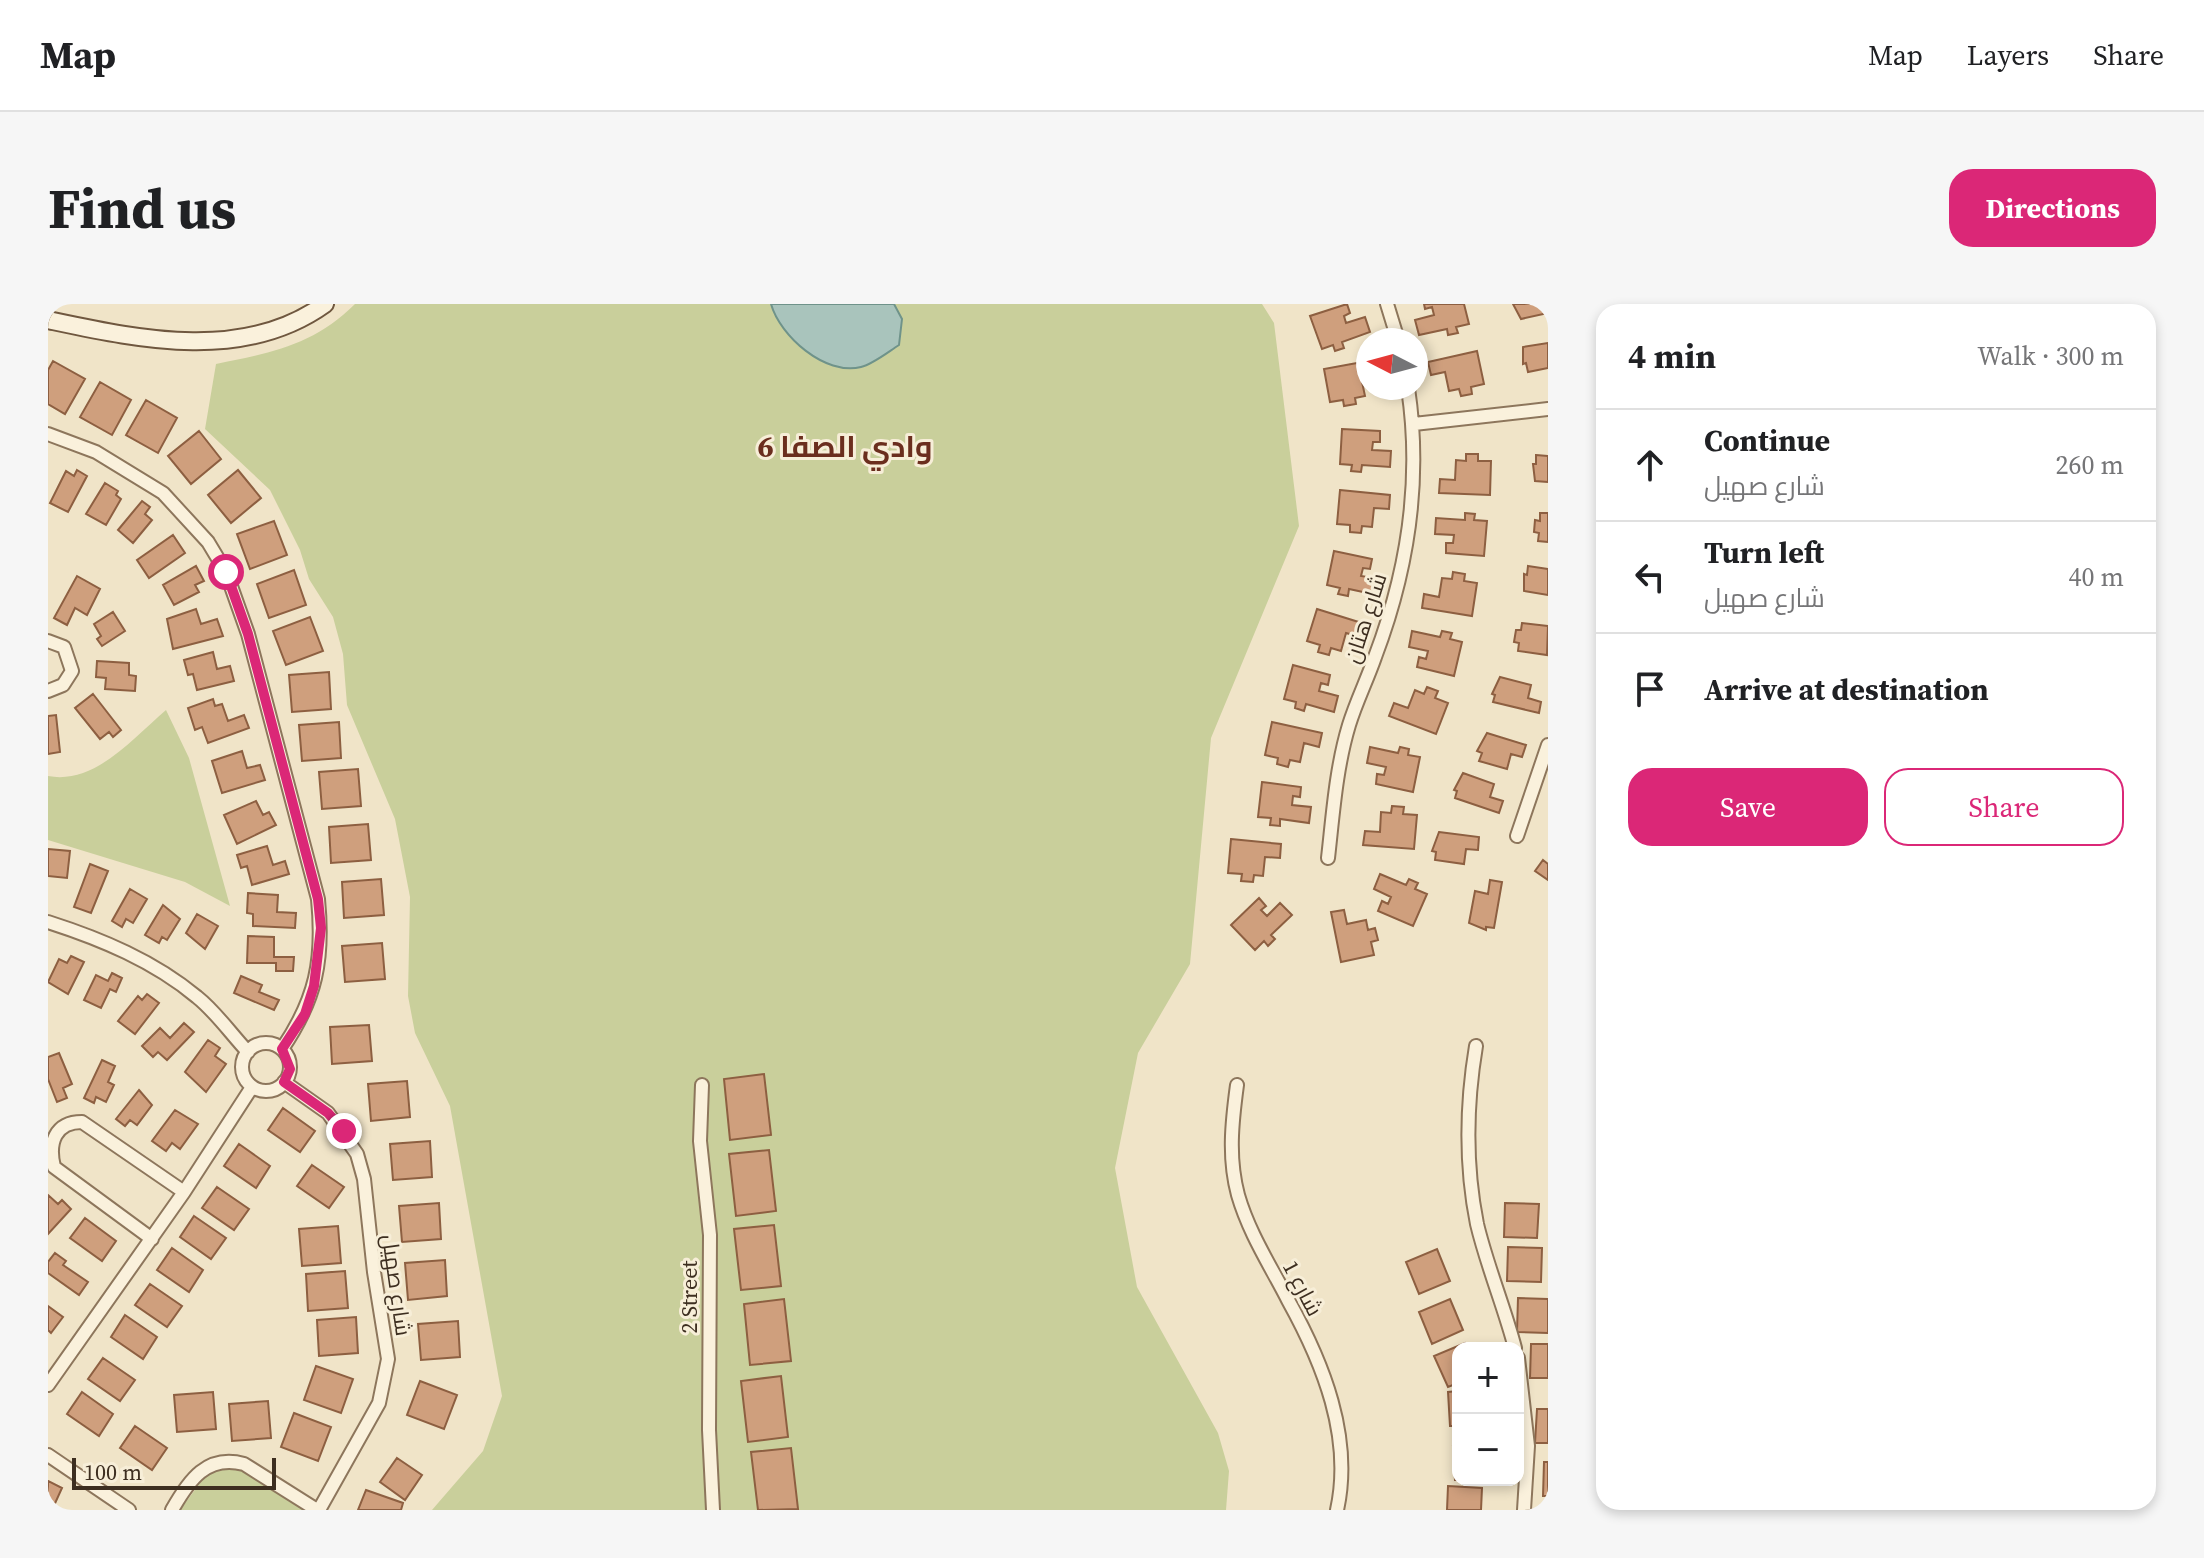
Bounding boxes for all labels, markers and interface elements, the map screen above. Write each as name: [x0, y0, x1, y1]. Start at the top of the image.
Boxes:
text: Map: [40, 29, 116, 81]
text: Map: [1868, 36, 1923, 74]
text: Layers: [1967, 36, 2049, 74]
text: Share: [2093, 36, 2164, 74]
button: Directions: [1949, 169, 2156, 247]
text: Find us: [48, 170, 236, 247]
north arrow: [1356, 328, 1428, 400]
text: 4 min: [1628, 333, 1716, 379]
text: Walk · 300 m: [1977, 338, 2124, 374]
text: Continue: [1704, 420, 1830, 461]
district label: وادي الصفا 6: [758, 426, 932, 471]
icon: ahead: [1628, 443, 1672, 487]
text: 260 m: [2056, 447, 2124, 483]
text: شارع صهيل: [1704, 468, 1825, 504]
text: Turn left: [1704, 532, 1824, 573]
route start: [208, 554, 244, 590]
icon: left: [1628, 555, 1672, 599]
text: 40 m: [2069, 559, 2124, 595]
street label: شارع هتان: [1336, 569, 1394, 667]
text: شارع صهيل: [1704, 580, 1825, 616]
icon: arrive: [1628, 667, 1672, 711]
text: Arrive at destination: [1704, 669, 1989, 710]
button: Save: [1628, 768, 1868, 846]
button: Share: [1884, 768, 2124, 846]
route end: [326, 1113, 362, 1149]
street label: شارع صهيل: [375, 1232, 419, 1338]
street label: شارع 1: [1276, 1255, 1330, 1321]
street label: 2 Street: [674, 1260, 704, 1334]
map controls: [1452, 1342, 1524, 1486]
button: +: [1452, 1342, 1524, 1414]
button: −: [1452, 1414, 1524, 1486]
scale bar: [72, 1454, 276, 1490]
text: 100 m: [84, 1457, 142, 1487]

